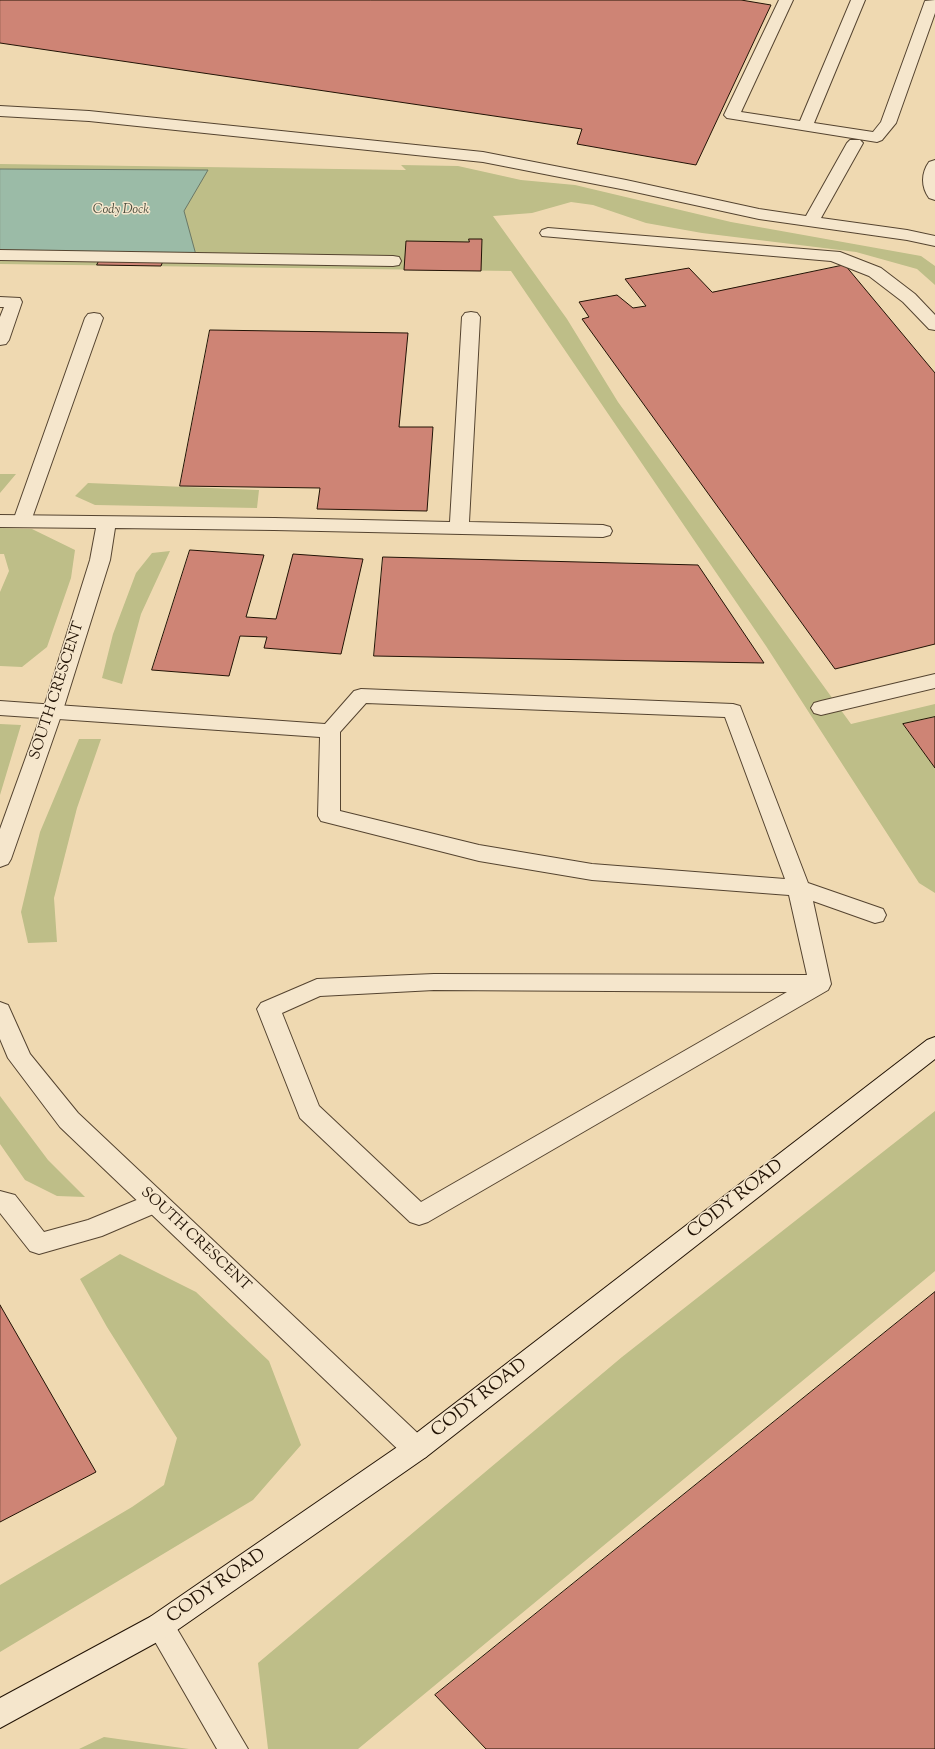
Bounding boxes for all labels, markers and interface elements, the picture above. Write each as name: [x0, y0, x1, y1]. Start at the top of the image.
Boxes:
water label: Cody Dock: [93, 203, 149, 219]
street label: SOUTH CRESCENT: [27, 620, 89, 762]
street label: CODY ROAD: [684, 1156, 788, 1244]
street label: SOUTH CRESCENT: [136, 1184, 254, 1296]
street label: CODY ROAD: [428, 1355, 532, 1443]
street label: CODY ROAD: [163, 1545, 271, 1629]

